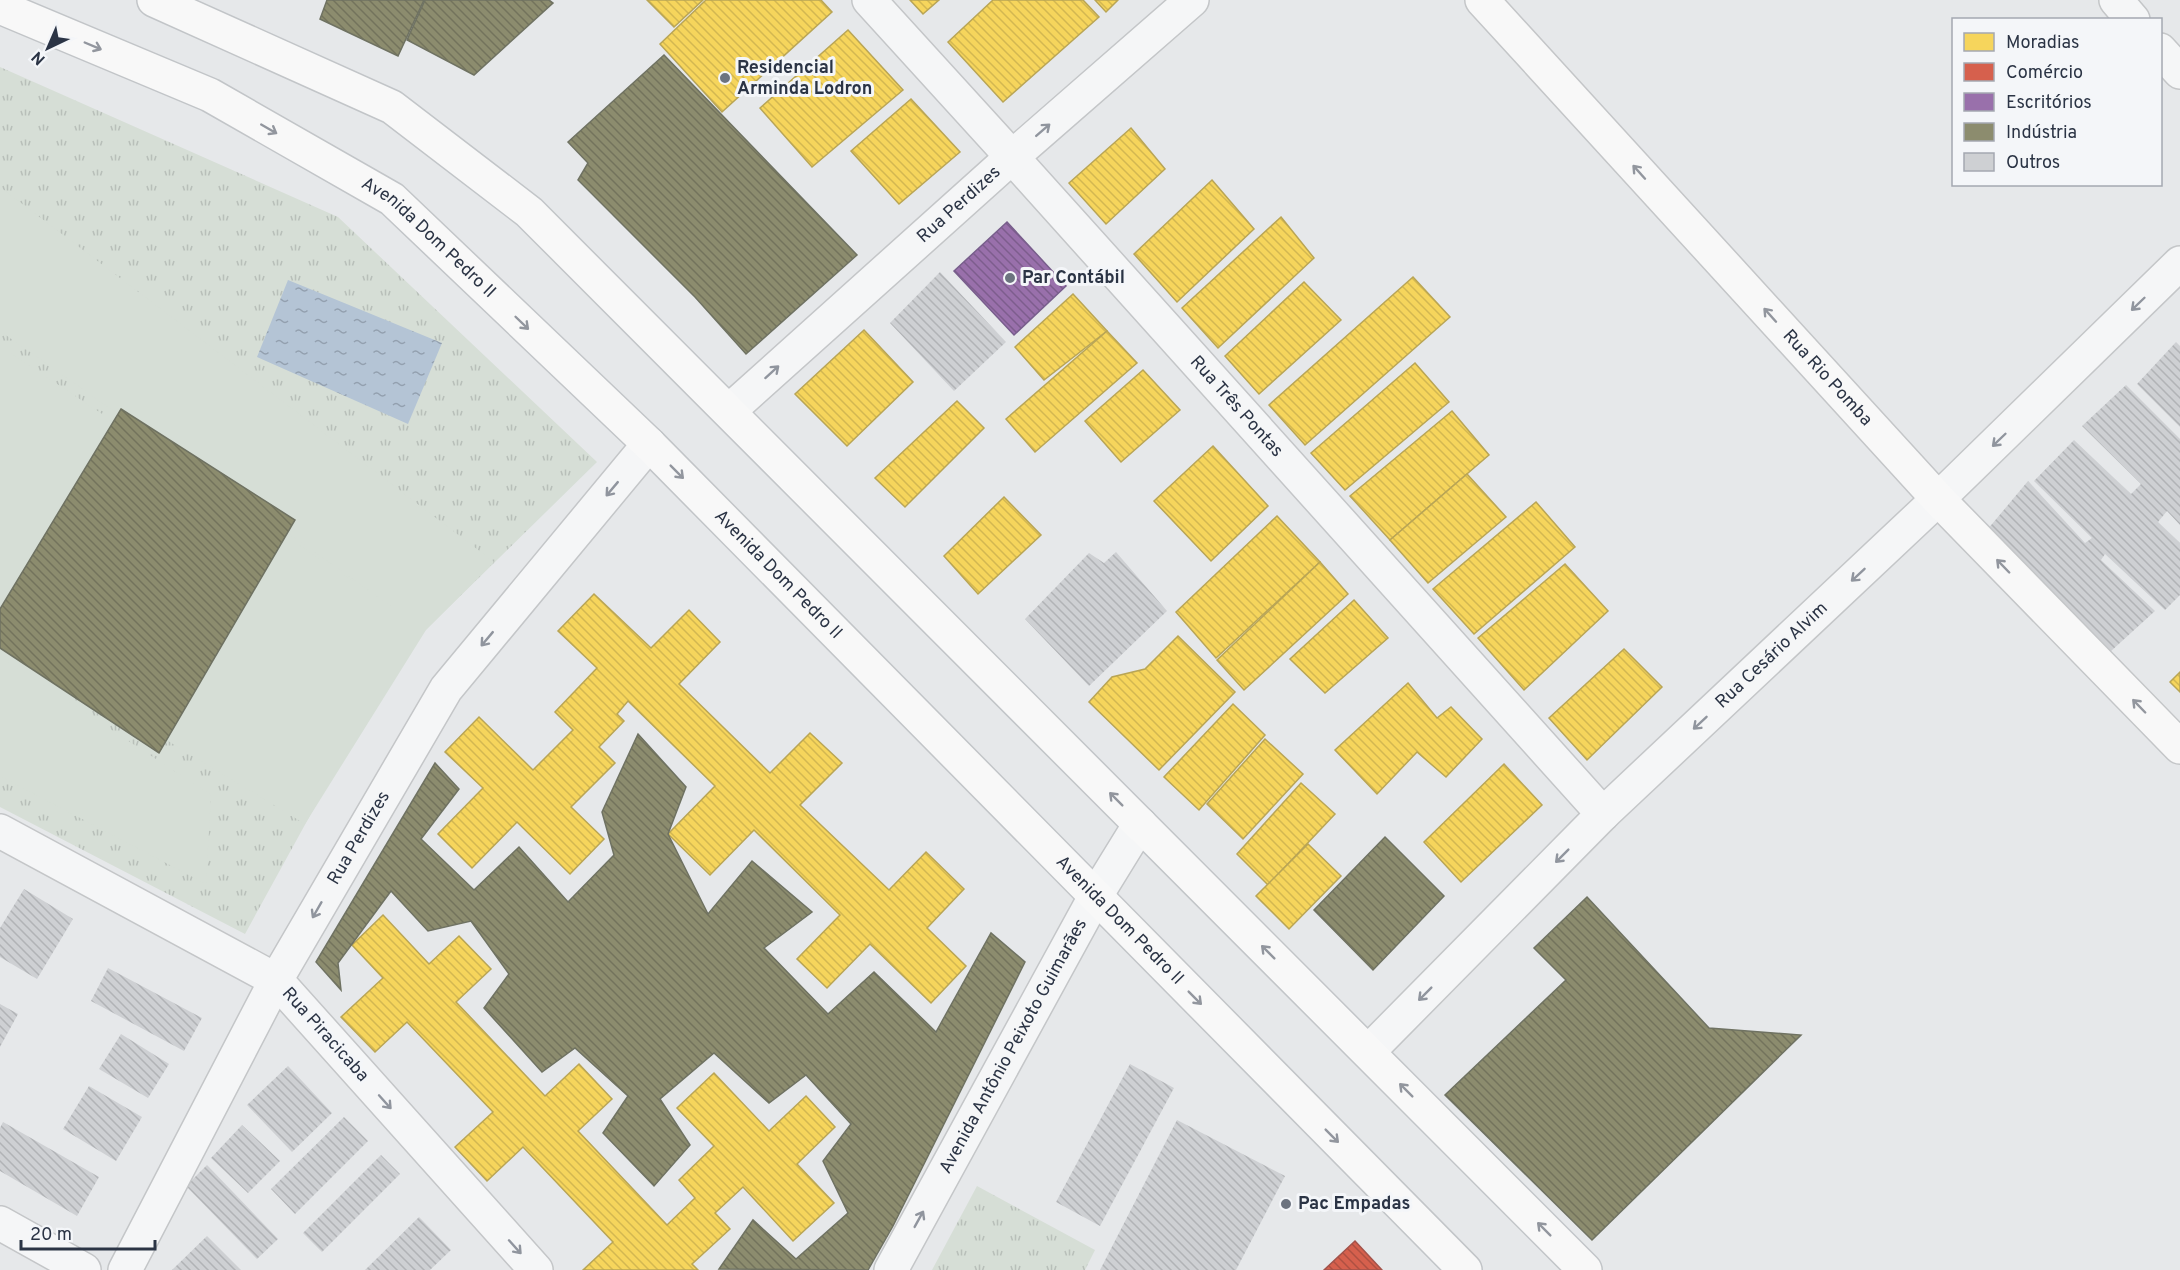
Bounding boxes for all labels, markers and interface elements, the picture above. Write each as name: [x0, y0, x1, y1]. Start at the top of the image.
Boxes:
north arrow: [18, 18, 78, 78]
legend: [1952, 18, 2162, 186]
text: Moradias: [2006, 32, 2079, 55]
one-way arrow: [83, 41, 101, 52]
text: N: [28, 46, 50, 69]
place label: Residencial Arminda Lodron: [737, 57, 872, 101]
text: Comércio: [2006, 62, 2083, 85]
marker: Residencial Arminda Lodron: [718, 71, 732, 85]
text: Escritórios: [2006, 92, 2092, 115]
text: Indústria: [2006, 122, 2077, 145]
one-way arrow: [260, 123, 277, 135]
one-way arrow: [1035, 123, 1050, 137]
text: Outros: [2006, 152, 2060, 175]
street label: Rua Perdizes: [912, 161, 1006, 248]
one-way arrow: [1632, 164, 1646, 179]
street label: Avenida Dom Pedro II: [357, 172, 501, 303]
place label: Par Contábil: [1022, 267, 1125, 290]
marker: Par Contábil: [1003, 271, 1017, 285]
one-way arrow: [2131, 297, 2146, 311]
one-way arrow: [1763, 308, 1777, 323]
one-way arrow: [514, 316, 529, 330]
street label: Rua Rio Pomba: [1777, 325, 1877, 431]
street label: Rua Três Pontas: [1185, 351, 1288, 462]
one-way arrow: [764, 365, 779, 379]
one-way arrow: [1991, 433, 2006, 448]
one-way arrow: [670, 465, 685, 480]
one-way arrow: [605, 481, 618, 497]
street label: Avenida Dom Pedro II: [709, 505, 847, 644]
one-way arrow: [1996, 558, 2011, 573]
one-way arrow: [1850, 568, 1865, 582]
street label: Rua Cesário Alvim: [1711, 597, 1833, 714]
one-way arrow: [481, 631, 494, 647]
one-way arrow: [2132, 698, 2147, 713]
one-way arrow: [1693, 716, 1708, 730]
street label: Rua Perdizes: [323, 787, 395, 889]
one-way arrow: [1108, 792, 1123, 807]
one-way arrow: [1555, 848, 1569, 863]
street label: Avenida Dom Pedro II: [1051, 851, 1189, 990]
one-way arrow: [311, 901, 323, 918]
street label: Avenida Antônio Peixoto Guimarães: [934, 915, 1092, 1178]
one-way arrow: [1261, 945, 1276, 960]
street label: Rua Piracicaba: [276, 983, 374, 1087]
one-way arrow: [1417, 987, 1432, 1002]
one-way arrow: [1188, 990, 1202, 1005]
one-way arrow: [1399, 1083, 1413, 1098]
one-way arrow: [378, 1094, 392, 1109]
one-way arrow: [1325, 1129, 1340, 1144]
place label: Pac Empadas: [1298, 1193, 1410, 1216]
marker: Pac Empadas: [1279, 1197, 1293, 1211]
one-way arrow: [914, 1210, 925, 1228]
scale bar: [21, 1213, 154, 1251]
one-way arrow: [1536, 1221, 1551, 1236]
text: 20 m: [30, 1224, 72, 1247]
one-way arrow: [508, 1239, 522, 1254]

